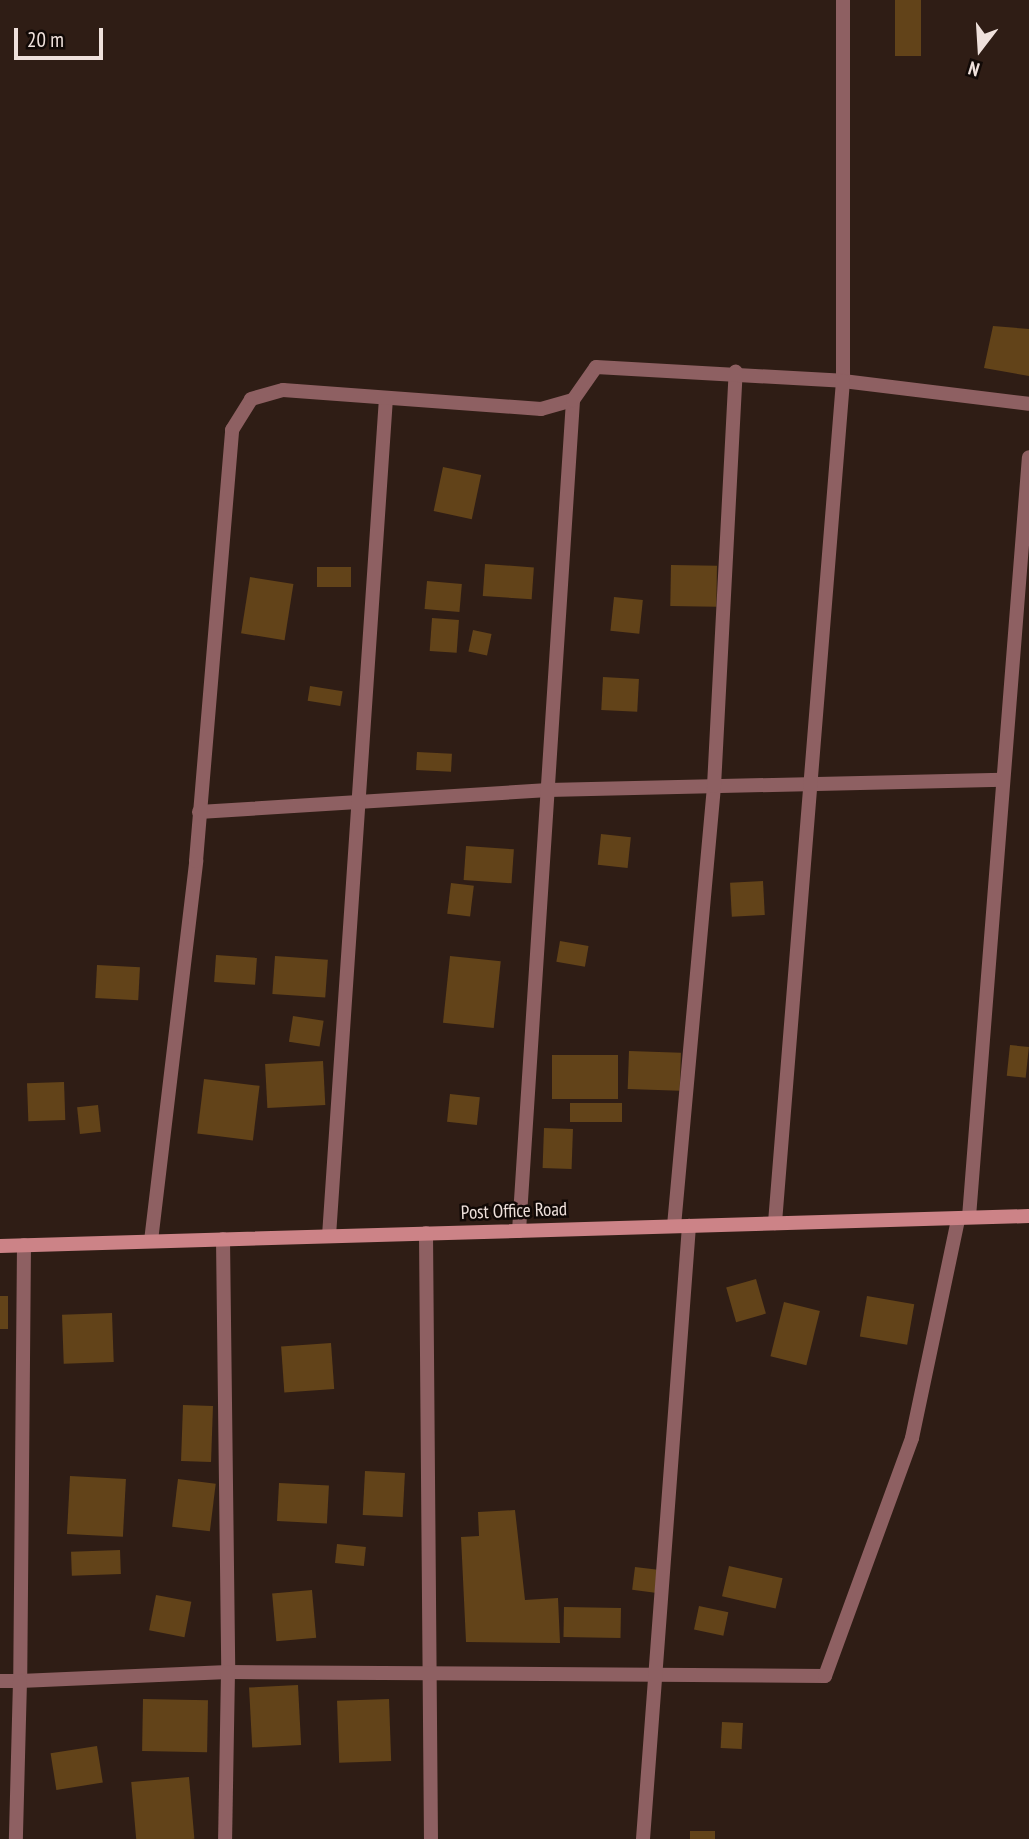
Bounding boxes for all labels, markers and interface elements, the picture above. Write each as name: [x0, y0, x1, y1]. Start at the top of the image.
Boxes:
scale bar: [18, 14, 107, 58]
north arrow: [945, 14, 1015, 84]
text: 20 m: [27, 26, 64, 53]
text: N: [965, 56, 982, 82]
street label: Post Office Road: [461, 1198, 567, 1224]

